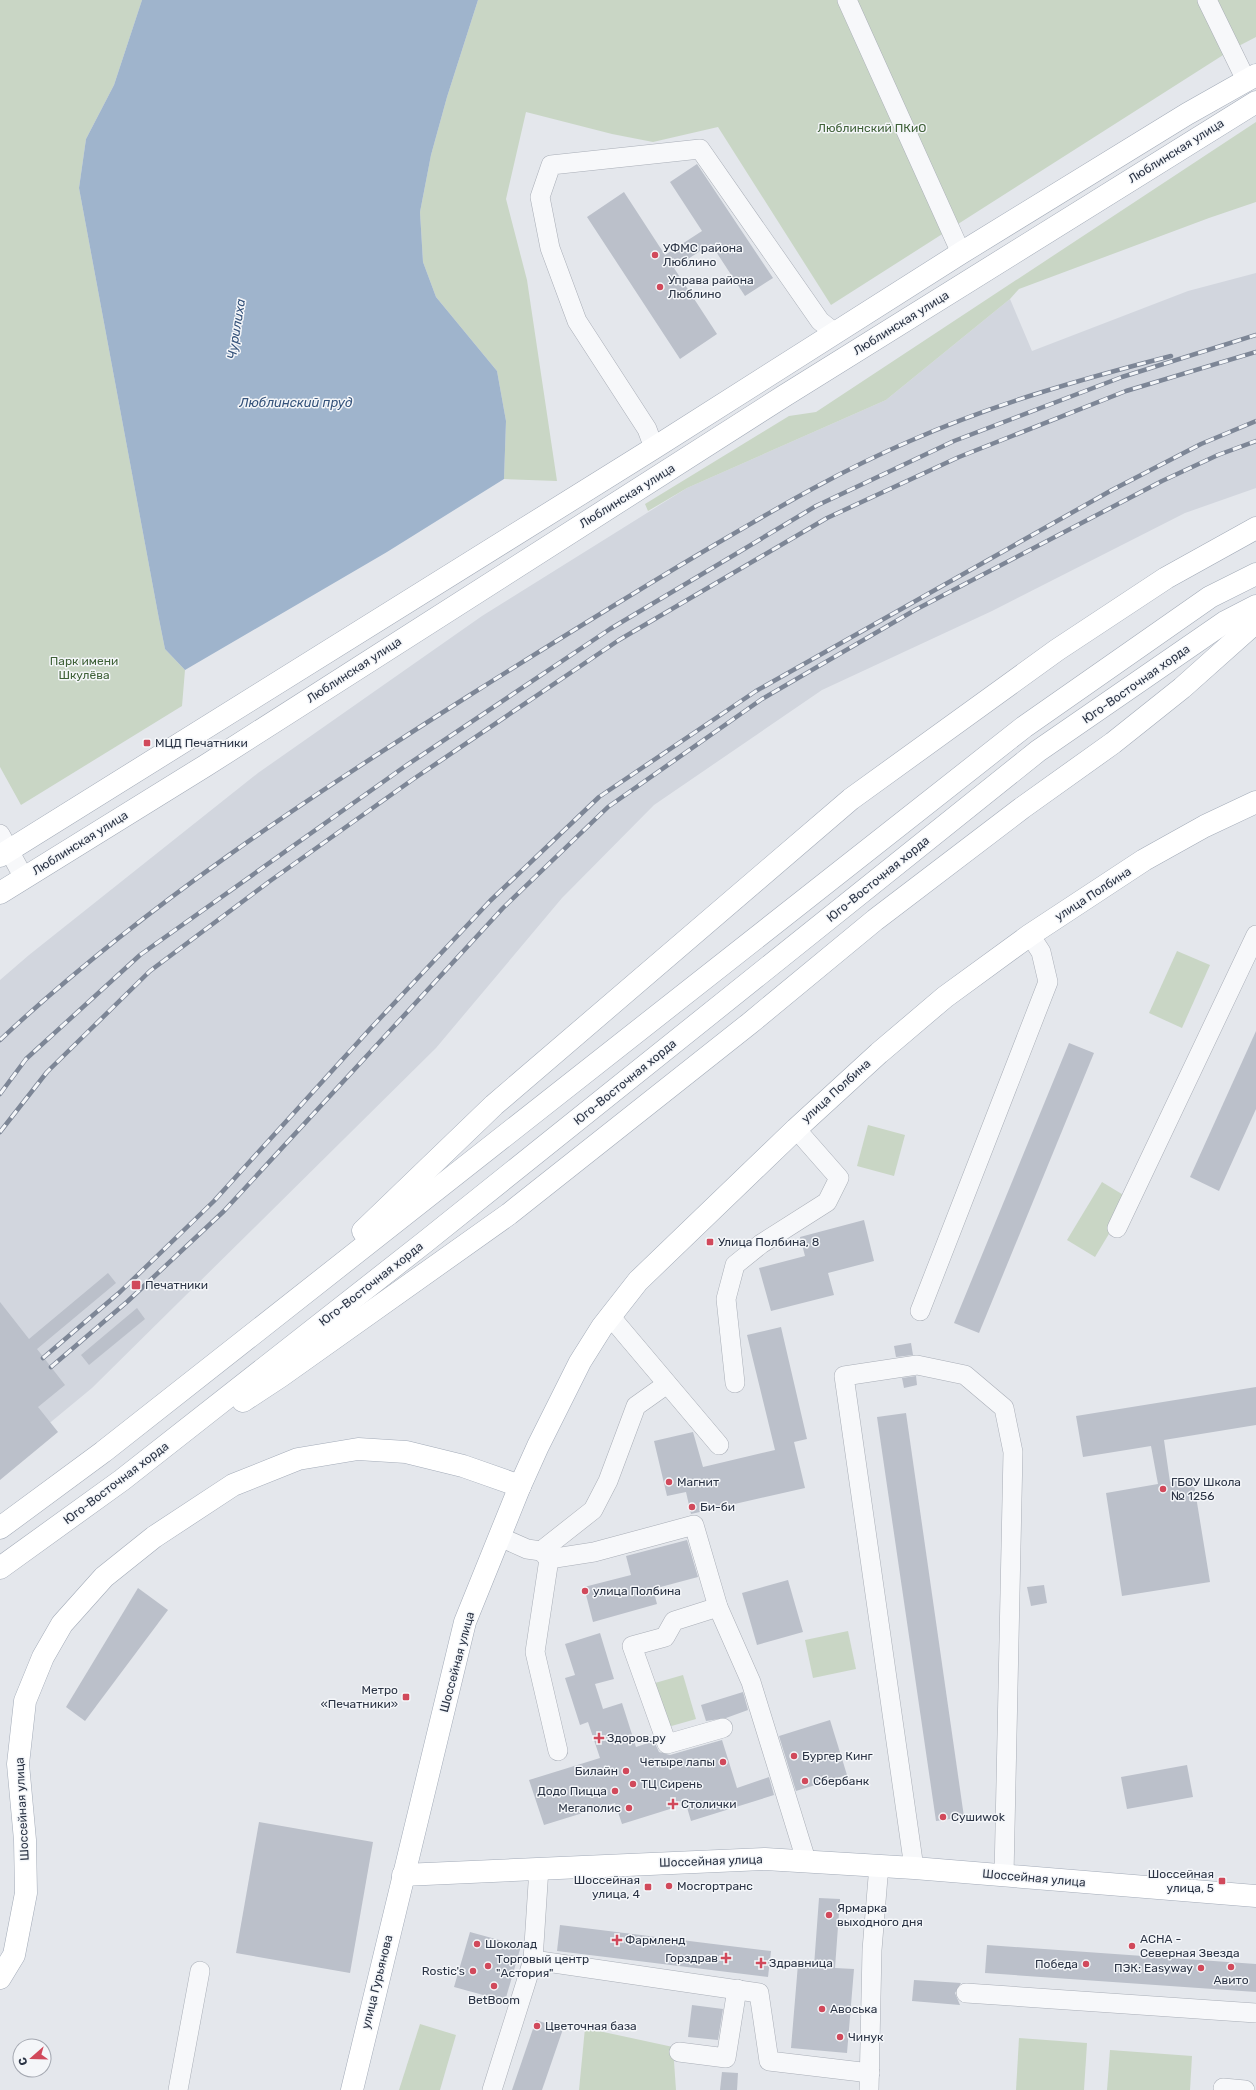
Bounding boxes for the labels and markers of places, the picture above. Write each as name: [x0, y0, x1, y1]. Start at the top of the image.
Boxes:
place label: УФМС района Люблино: [663, 241, 743, 269]
marker: УФМС района Люблино: [650, 250, 660, 260]
place label: Управа района Люблино: [668, 273, 754, 301]
marker: Управа района Люблино: [655, 282, 665, 292]
place label: МЦД Печатники: [155, 736, 248, 750]
marker: МЦД Печатники: [142, 738, 152, 748]
place label: Улица Полбина, 8: [718, 1235, 819, 1249]
marker: Улица Полбина, 8: [705, 1237, 715, 1247]
place label: Печатники: [145, 1278, 208, 1292]
marker: Печатники: [130, 1279, 142, 1291]
place label: Магнит: [677, 1475, 719, 1489]
place label: ГБОУ Школа № 1256: [1171, 1475, 1241, 1503]
marker: Магнит: [664, 1477, 674, 1487]
marker: ГБОУ Школа № 1256: [1158, 1484, 1168, 1494]
place label: Би-би: [700, 1500, 735, 1514]
marker: Би-би: [687, 1502, 697, 1512]
place label: улица Полбина: [593, 1584, 681, 1598]
marker: улица Полбина: [580, 1586, 590, 1596]
place label: Метро «Печатники»: [320, 1683, 398, 1711]
marker: Метро «Печатники»: [401, 1692, 411, 1702]
place label: Здоров.ру: [607, 1731, 666, 1745]
marker: Здоров.ру: [594, 1733, 604, 1743]
place label: Бургер Кинг: [802, 1749, 874, 1763]
marker: Бургер Кинг: [789, 1751, 799, 1761]
place label: Четыре лапы: [640, 1755, 715, 1769]
marker: Четыре лапы: [718, 1757, 728, 1767]
place label: Билайн: [575, 1764, 618, 1778]
marker: Билайн: [621, 1766, 631, 1776]
place label: Сбербанк: [813, 1774, 870, 1788]
marker: Сбербанк: [800, 1776, 810, 1786]
place label: ТЦ Сирень: [641, 1777, 702, 1791]
marker: ТЦ Сирень: [628, 1779, 638, 1789]
place label: Додо Пицца: [537, 1784, 607, 1798]
marker: Додо Пицца: [610, 1786, 620, 1796]
place label: Столички: [681, 1797, 737, 1811]
marker: Столички: [668, 1799, 678, 1809]
place label: Мегаполис: [558, 1801, 621, 1815]
marker: Мегаполис: [624, 1803, 634, 1813]
place label: Сушиwok: [951, 1810, 1006, 1824]
marker: Сушиwok: [938, 1812, 948, 1822]
place label: Шоссейная улица, 5: [1148, 1867, 1214, 1895]
place label: Шоссейная улица, 4: [574, 1873, 641, 1901]
marker: Шоссейная улица, 5: [1217, 1876, 1227, 1886]
place label: Мосгортранс: [677, 1879, 753, 1893]
marker: Мосгортранс: [664, 1881, 674, 1891]
marker: Шоссейная улица, 4: [643, 1882, 653, 1892]
place label: Ярмарка выходного дня: [837, 1901, 923, 1929]
marker: Ярмарка выходного дня: [824, 1910, 834, 1920]
place label: АСНА - Северная Звезда: [1140, 1932, 1240, 1960]
place label: Фармленд: [625, 1933, 685, 1947]
marker: Фармленд: [612, 1935, 622, 1945]
place label: Шоколад: [485, 1937, 537, 1951]
marker: Шоколад: [472, 1939, 482, 1949]
marker: АСНА - Северная Звезда: [1127, 1941, 1137, 1951]
place label: Горздрав: [665, 1951, 718, 1965]
place label: Торговый центр "Астория": [496, 1952, 589, 1980]
marker: Горздрав: [721, 1953, 731, 1963]
place label: Здравница: [769, 1956, 833, 1970]
place label: Победа: [1035, 1957, 1078, 1971]
marker: Здравница: [756, 1958, 766, 1968]
marker: Победа: [1081, 1959, 1091, 1969]
marker: Торговый центр "Астория": [483, 1961, 493, 1971]
place label: ПЭК: Easyway: [1114, 1961, 1193, 1975]
marker: Авито: [1226, 1962, 1236, 1972]
marker: ПЭК: Easyway: [1196, 1963, 1206, 1973]
place label: Rostic's: [422, 1964, 465, 1978]
marker: Rostic's: [468, 1966, 478, 1976]
place label: Авито: [1213, 1973, 1249, 1987]
marker: BetBoom: [489, 1981, 499, 1991]
place label: BetBoom: [468, 1993, 520, 2007]
place label: Авоська: [830, 2002, 877, 2016]
marker: Авоська: [817, 2004, 827, 2014]
place label: Цветочная база: [545, 2019, 637, 2033]
marker: Цветочная база: [532, 2021, 542, 2031]
place label: Чинук: [848, 2030, 884, 2044]
marker: Чинук: [835, 2032, 845, 2042]

